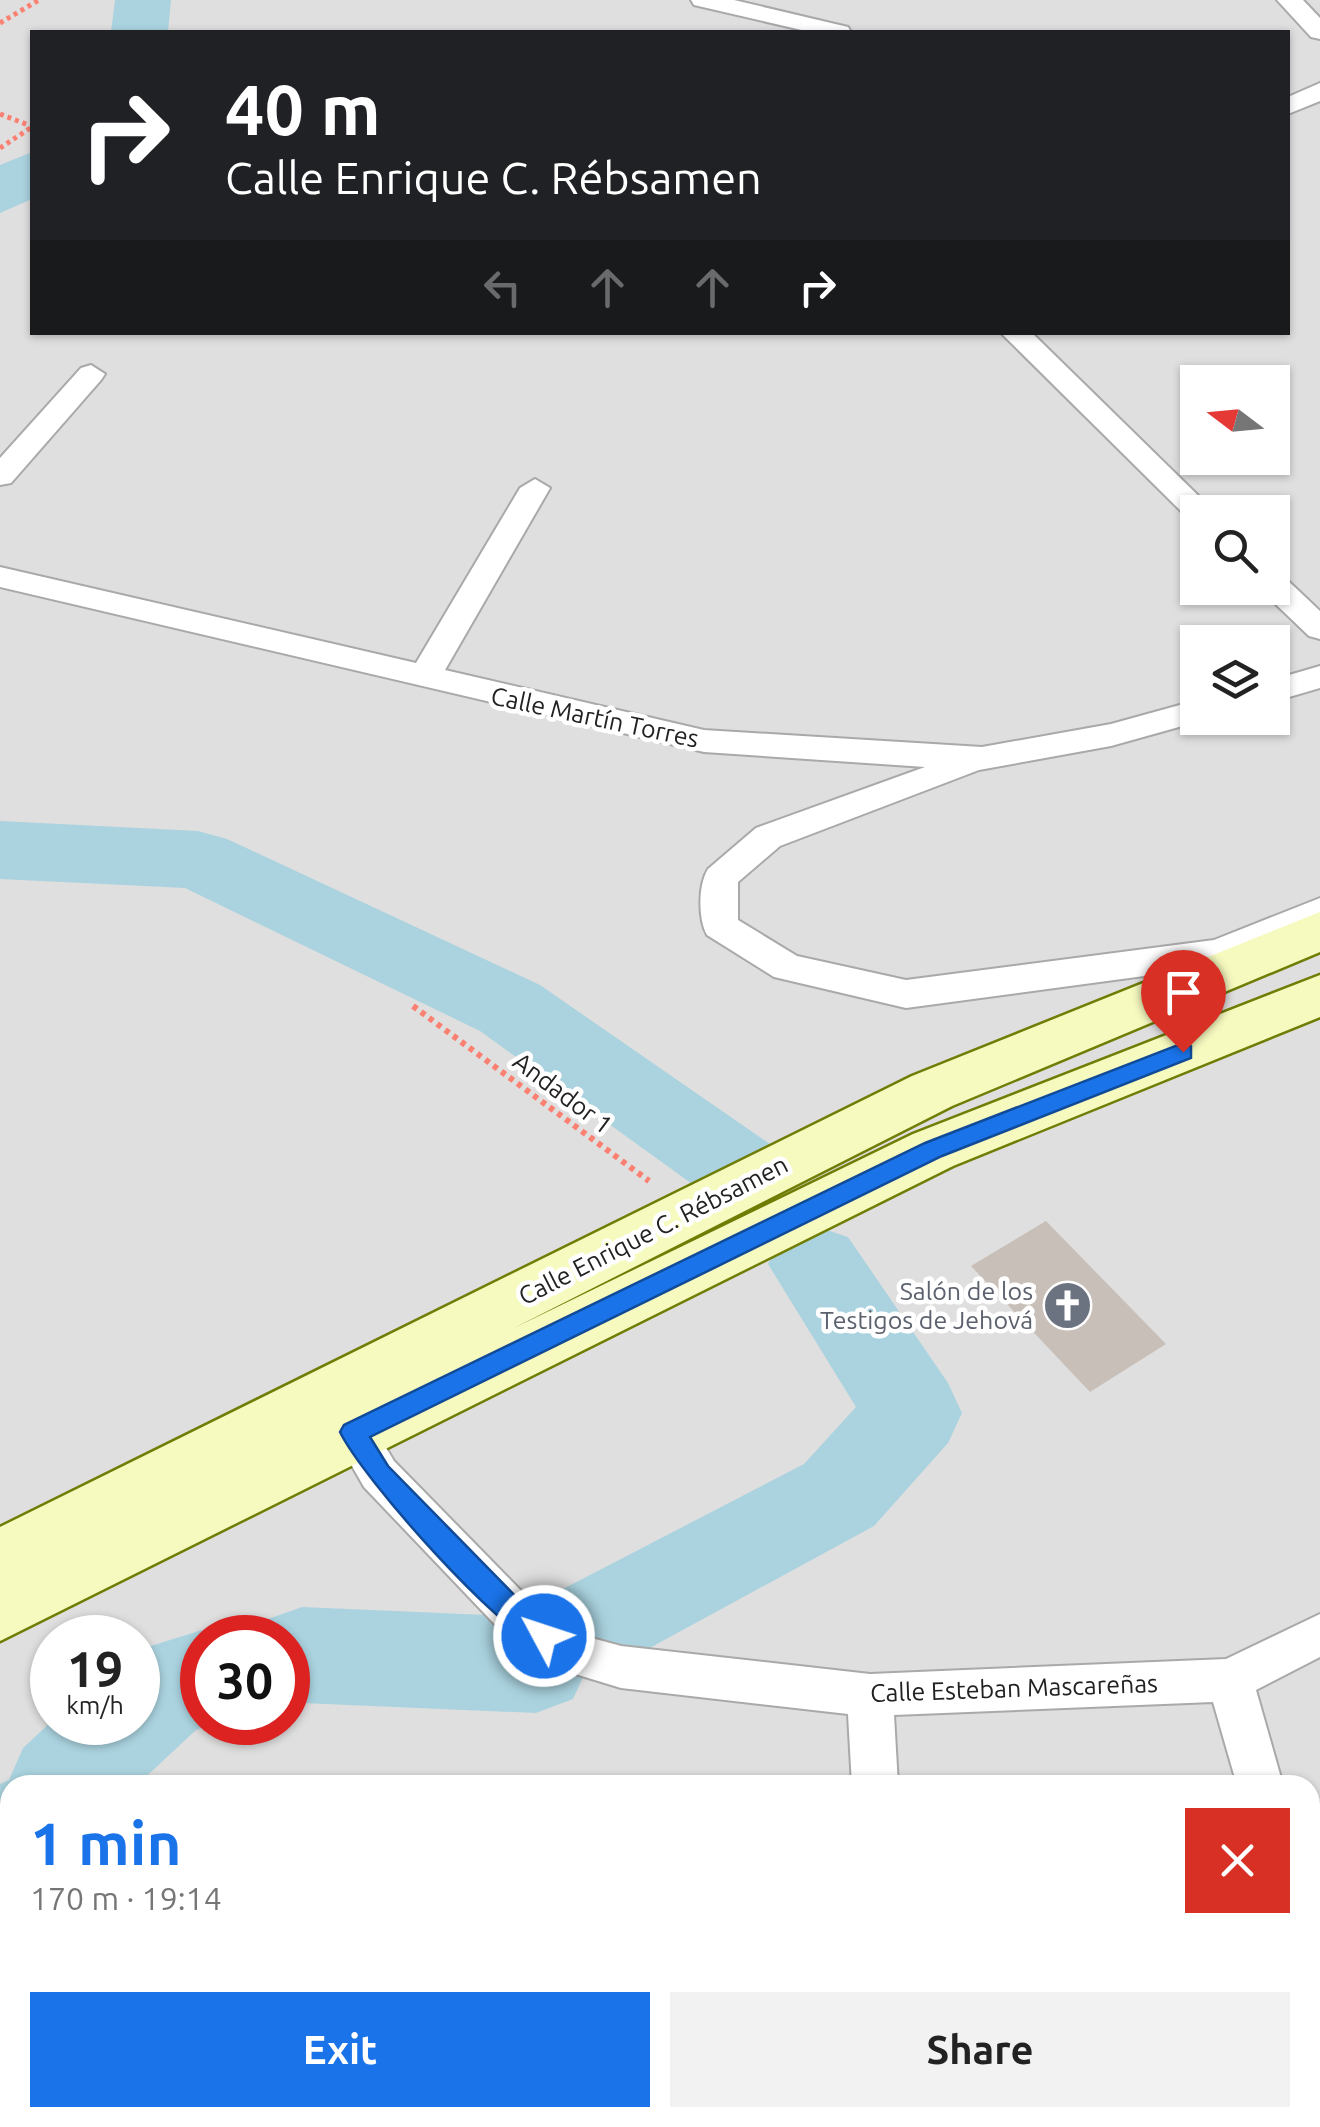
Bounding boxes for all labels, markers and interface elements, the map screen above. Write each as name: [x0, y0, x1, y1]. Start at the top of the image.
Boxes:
icon: right: [60, 70, 190, 200]
text: 40 m: [225, 70, 381, 148]
text: Calle Enrique C. Rébsamen: [225, 152, 762, 203]
icon: left: [475, 260, 530, 315]
icon: ahead: [580, 260, 635, 315]
icon: ahead: [685, 260, 740, 315]
icon: right: [790, 260, 845, 315]
north arrow: [1180, 365, 1290, 475]
map controls: [1180, 365, 1290, 735]
button: search: [1180, 495, 1290, 605]
button: layers: [1180, 625, 1290, 735]
street label: Calle Martín Torres: [489, 681, 701, 753]
pin: [1141, 950, 1226, 1053]
icon: arrive: [1156, 965, 1211, 1020]
street label: Andador 1: [508, 1047, 618, 1139]
street label: Calle Enrique C. Rébsamen: [514, 1150, 792, 1310]
place label: Salón de los Testigos de Jehová: [820, 1277, 1033, 1334]
church icon: Salón de los Testigos de Jehová: [1042, 1279, 1094, 1331]
position arrow: [492, 1584, 596, 1688]
speed limit sign: 30: [180, 1615, 310, 1745]
text: 19: [67, 1640, 123, 1696]
street label: Calle Esteban Mascareñas: [870, 1669, 1158, 1707]
text: km/h: [66, 1691, 124, 1719]
button: close: [1185, 1808, 1290, 1913]
text: 1 min: [30, 1809, 182, 1876]
text: 170 m · 19:14: [30, 1880, 222, 1916]
button: Exit: [30, 1992, 650, 2107]
button: Share: [670, 1992, 1290, 2107]

